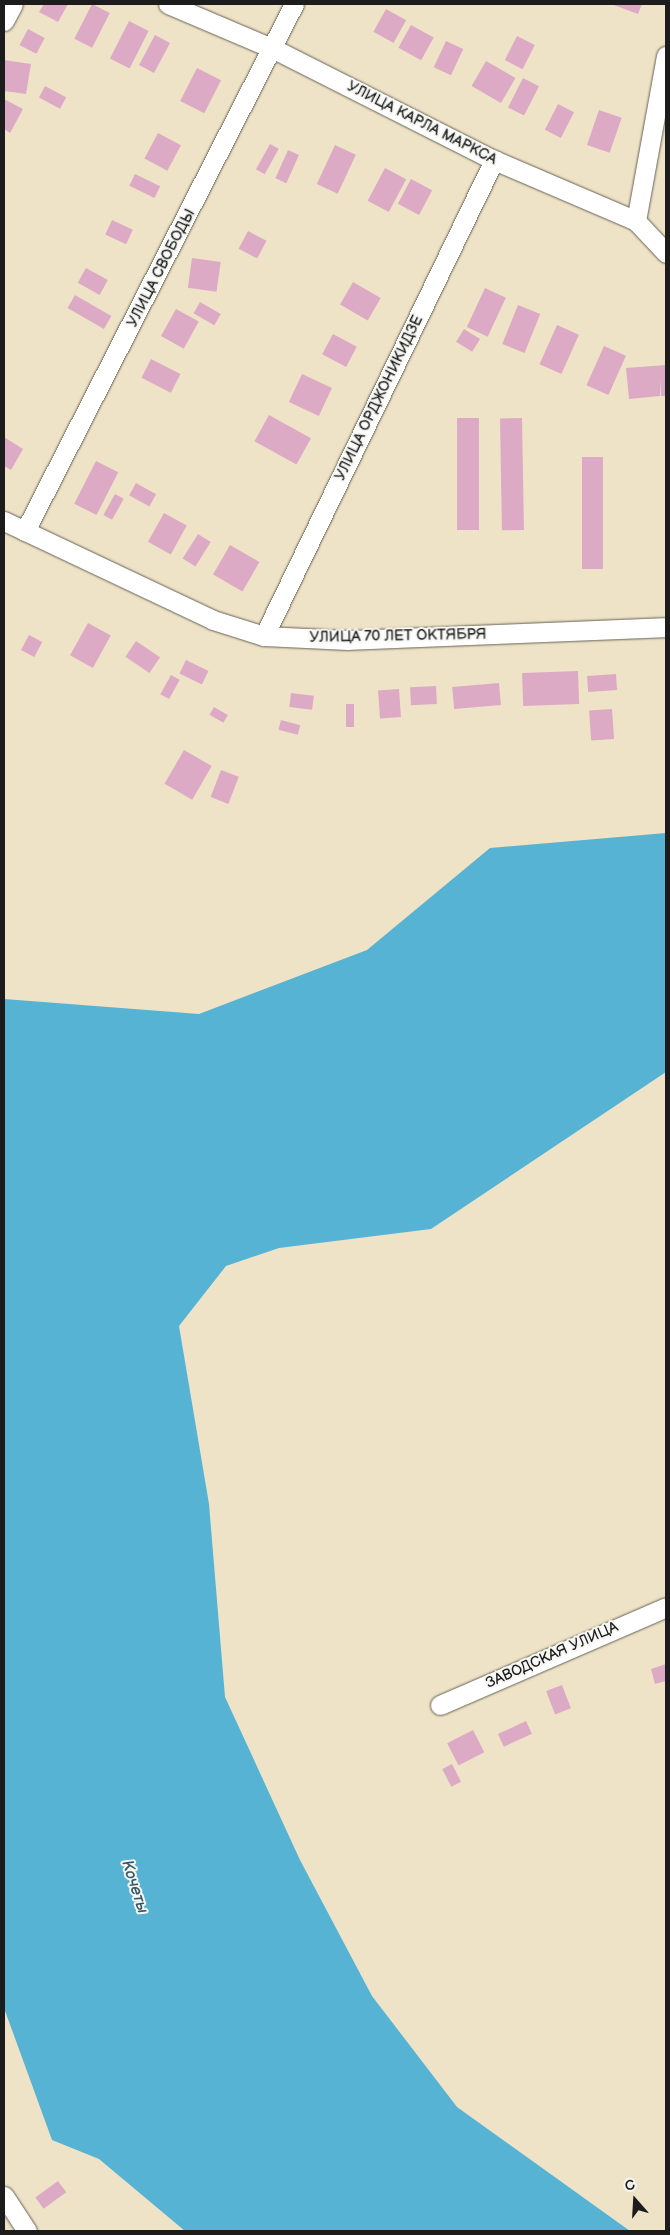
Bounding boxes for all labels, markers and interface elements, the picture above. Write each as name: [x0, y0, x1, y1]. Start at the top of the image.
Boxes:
street label: УЛИЦА КАРЛА МАРКСА: [344, 77, 500, 169]
street label: УЛИЦА СВОБОДЫ: [123, 206, 199, 330]
street label: УЛИЦА ОРДЖОНИКИДЗЕ: [331, 312, 427, 484]
street label: УЛИЦА 70 ЛЕТ ОКТЯБРЯ: [309, 625, 487, 647]
street label: ЗАВОДСКАЯ УЛИЦА: [483, 1618, 621, 1692]
water label: Кочеты: [116, 1858, 152, 1916]
north arrow: [610, 2175, 660, 2225]
text: С: [623, 2176, 637, 2195]

